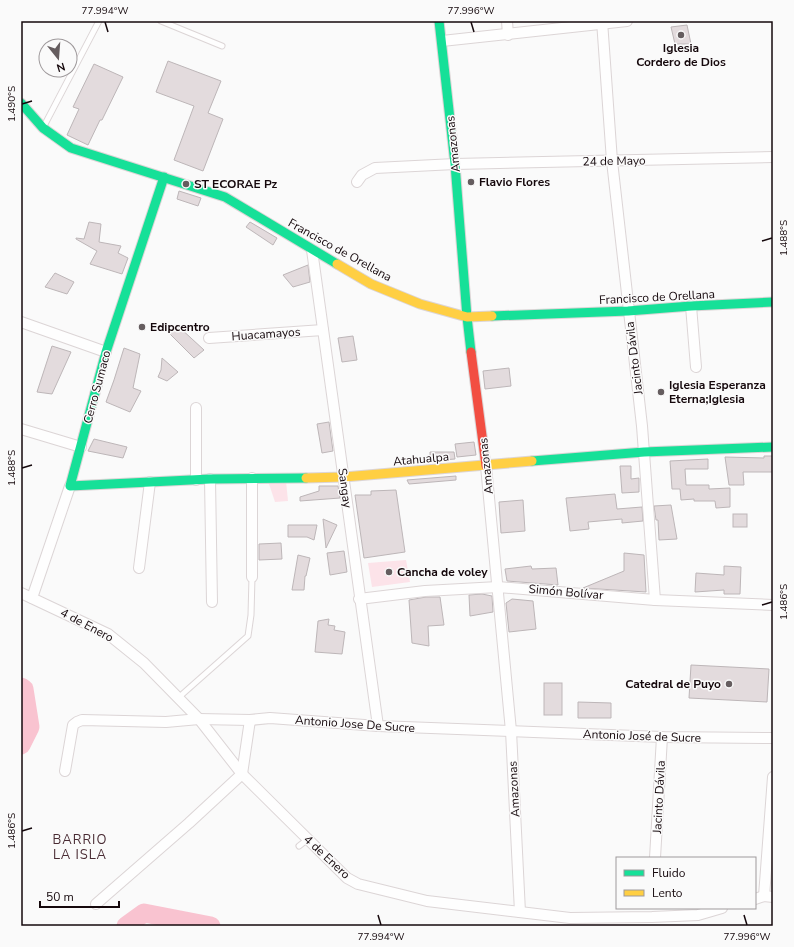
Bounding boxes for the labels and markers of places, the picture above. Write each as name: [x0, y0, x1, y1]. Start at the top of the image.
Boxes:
marker: Iglesia Cordero de Dios: [676, 30, 686, 40]
place label: Iglesia Cordero de Dios: [636, 40, 726, 70]
place label: Flavio Flores: [479, 174, 550, 190]
place label: ST ECORAE Pz: [194, 176, 278, 192]
marker: Flavio Flores: [466, 177, 476, 187]
marker: ST ECORAE Pz: [181, 179, 191, 189]
place label: Edipcentro: [150, 319, 210, 335]
marker: Edipcentro: [137, 322, 147, 332]
place label: Iglesia Esperanza Eterna;Iglesia: [669, 377, 766, 407]
marker: Iglesia Esperanza Eterna;Iglesia: [656, 387, 666, 397]
place label: Cancha de voley: [397, 564, 488, 580]
marker: Cancha de voley: [384, 567, 394, 577]
place label: Catedral de Puyo: [625, 676, 721, 692]
marker: Catedral de Puyo: [724, 679, 734, 689]

